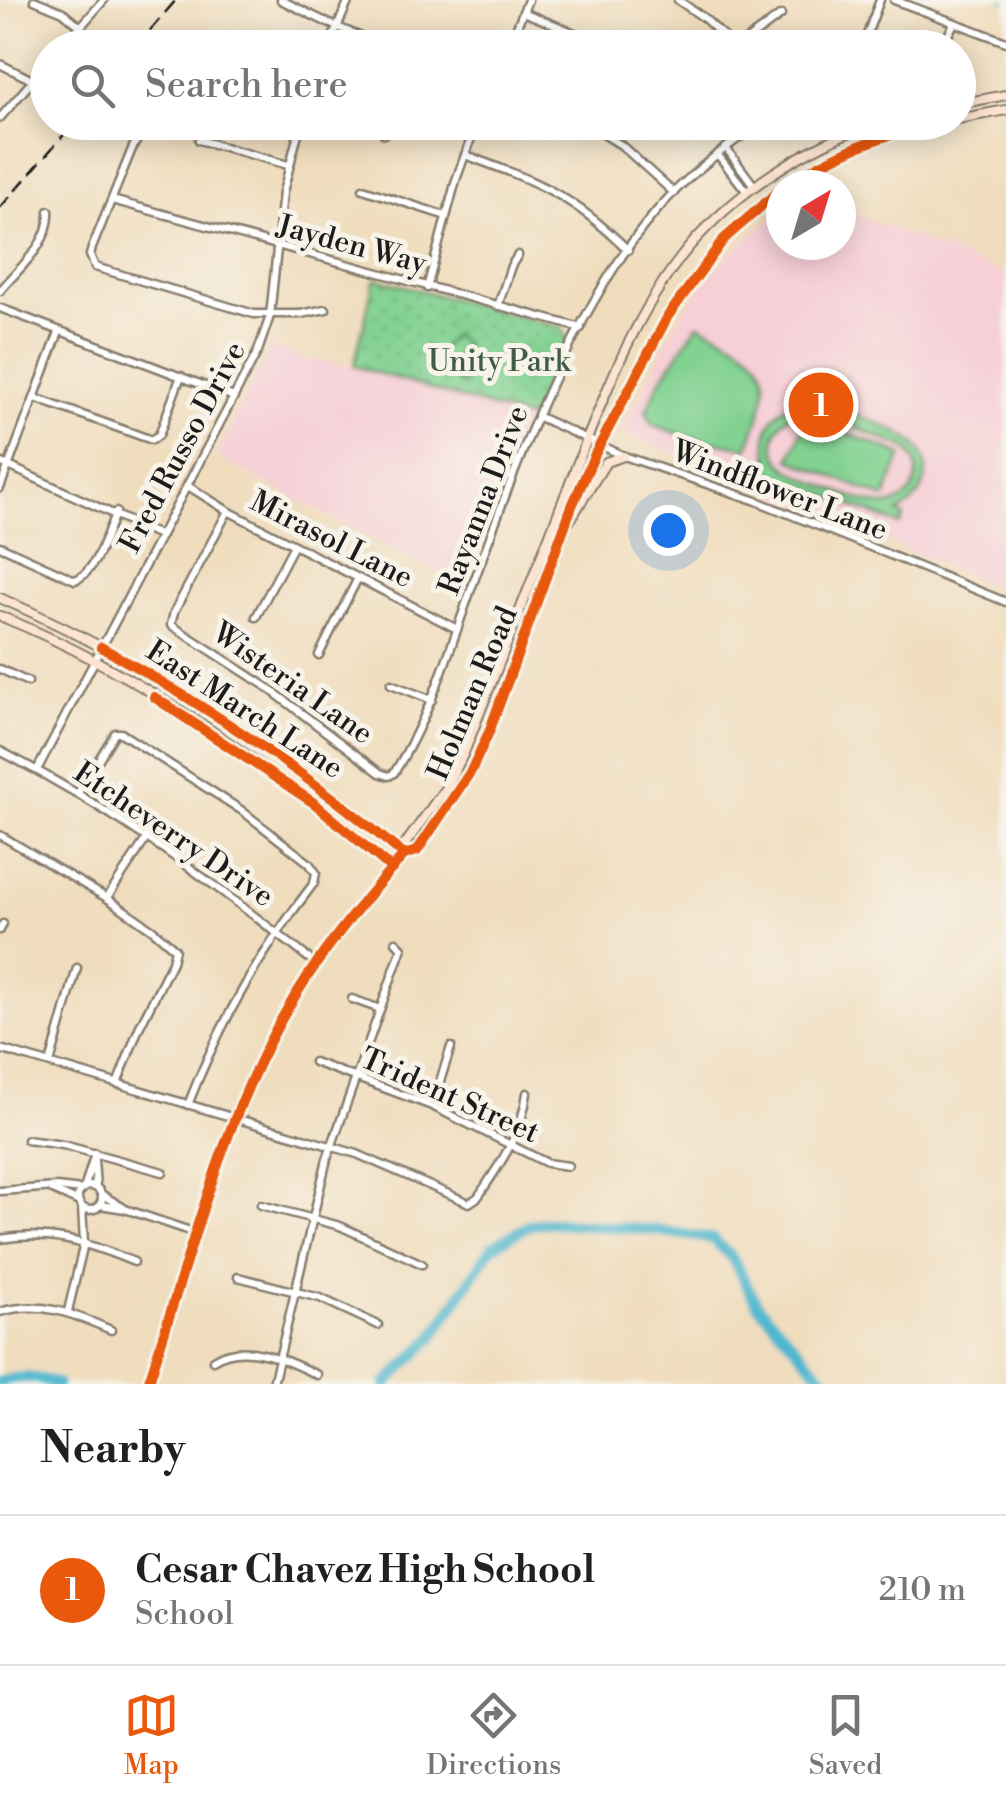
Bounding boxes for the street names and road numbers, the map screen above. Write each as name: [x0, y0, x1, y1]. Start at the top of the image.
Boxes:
street label: Jayden Way: [272, 207, 431, 283]
street label: Fred Russo Drive: [111, 335, 255, 560]
street label: Rayanna Drive: [430, 400, 537, 600]
street label: Windflower Lane: [665, 432, 893, 550]
street label: Mirasol Lane: [244, 483, 419, 597]
street label: Holman Road: [419, 601, 527, 786]
street label: Wisteria Lane: [204, 614, 380, 753]
street label: East March Lane: [139, 632, 350, 788]
street label: Etcheverry Drive: [66, 754, 281, 916]
street label: Trident Street: [354, 1040, 545, 1152]

